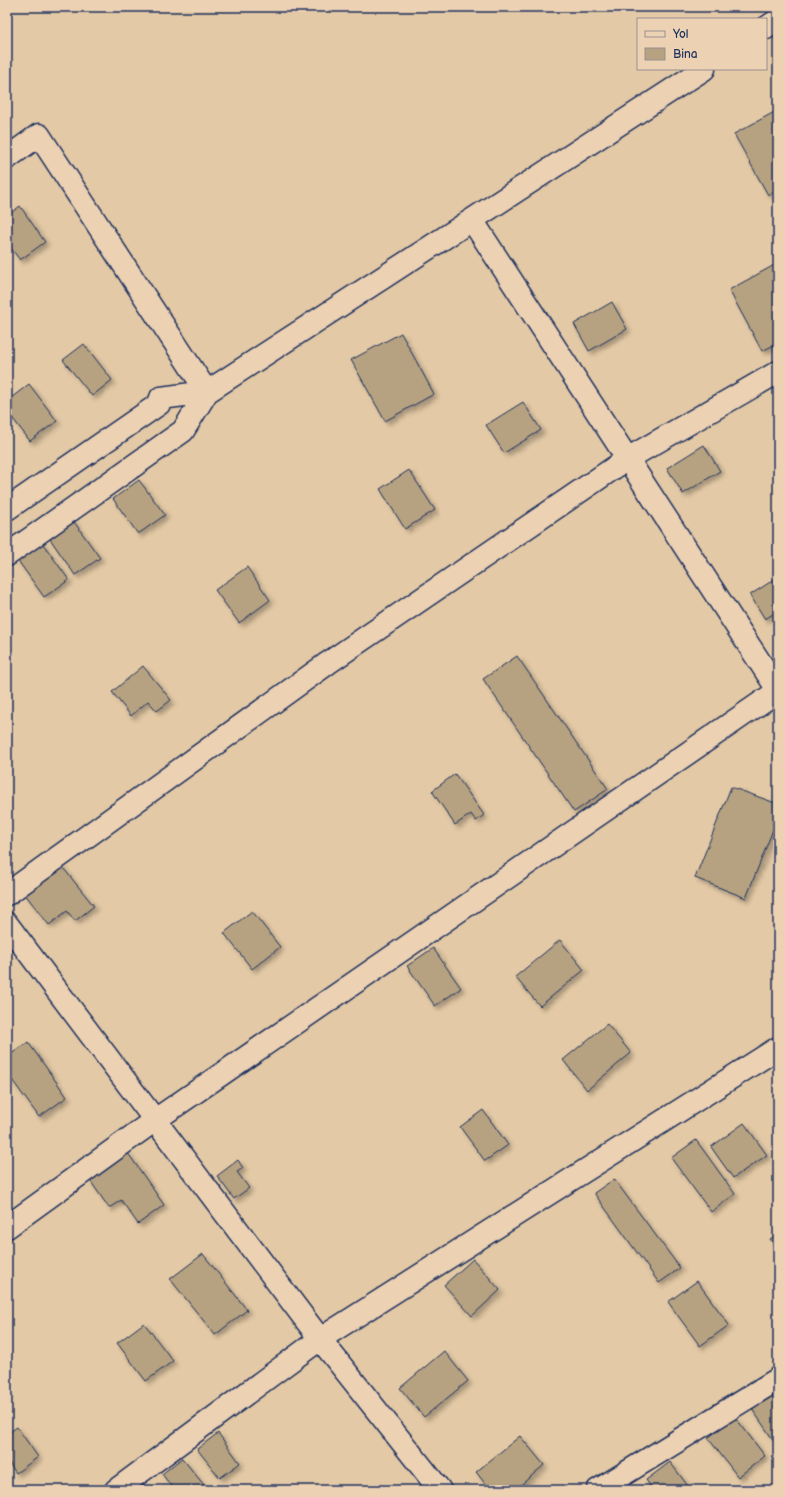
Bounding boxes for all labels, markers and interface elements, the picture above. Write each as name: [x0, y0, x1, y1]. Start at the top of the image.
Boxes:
legend: [637, 18, 767, 70]
text: Yol: [672, 27, 688, 42]
text: Bina: [673, 47, 698, 62]

